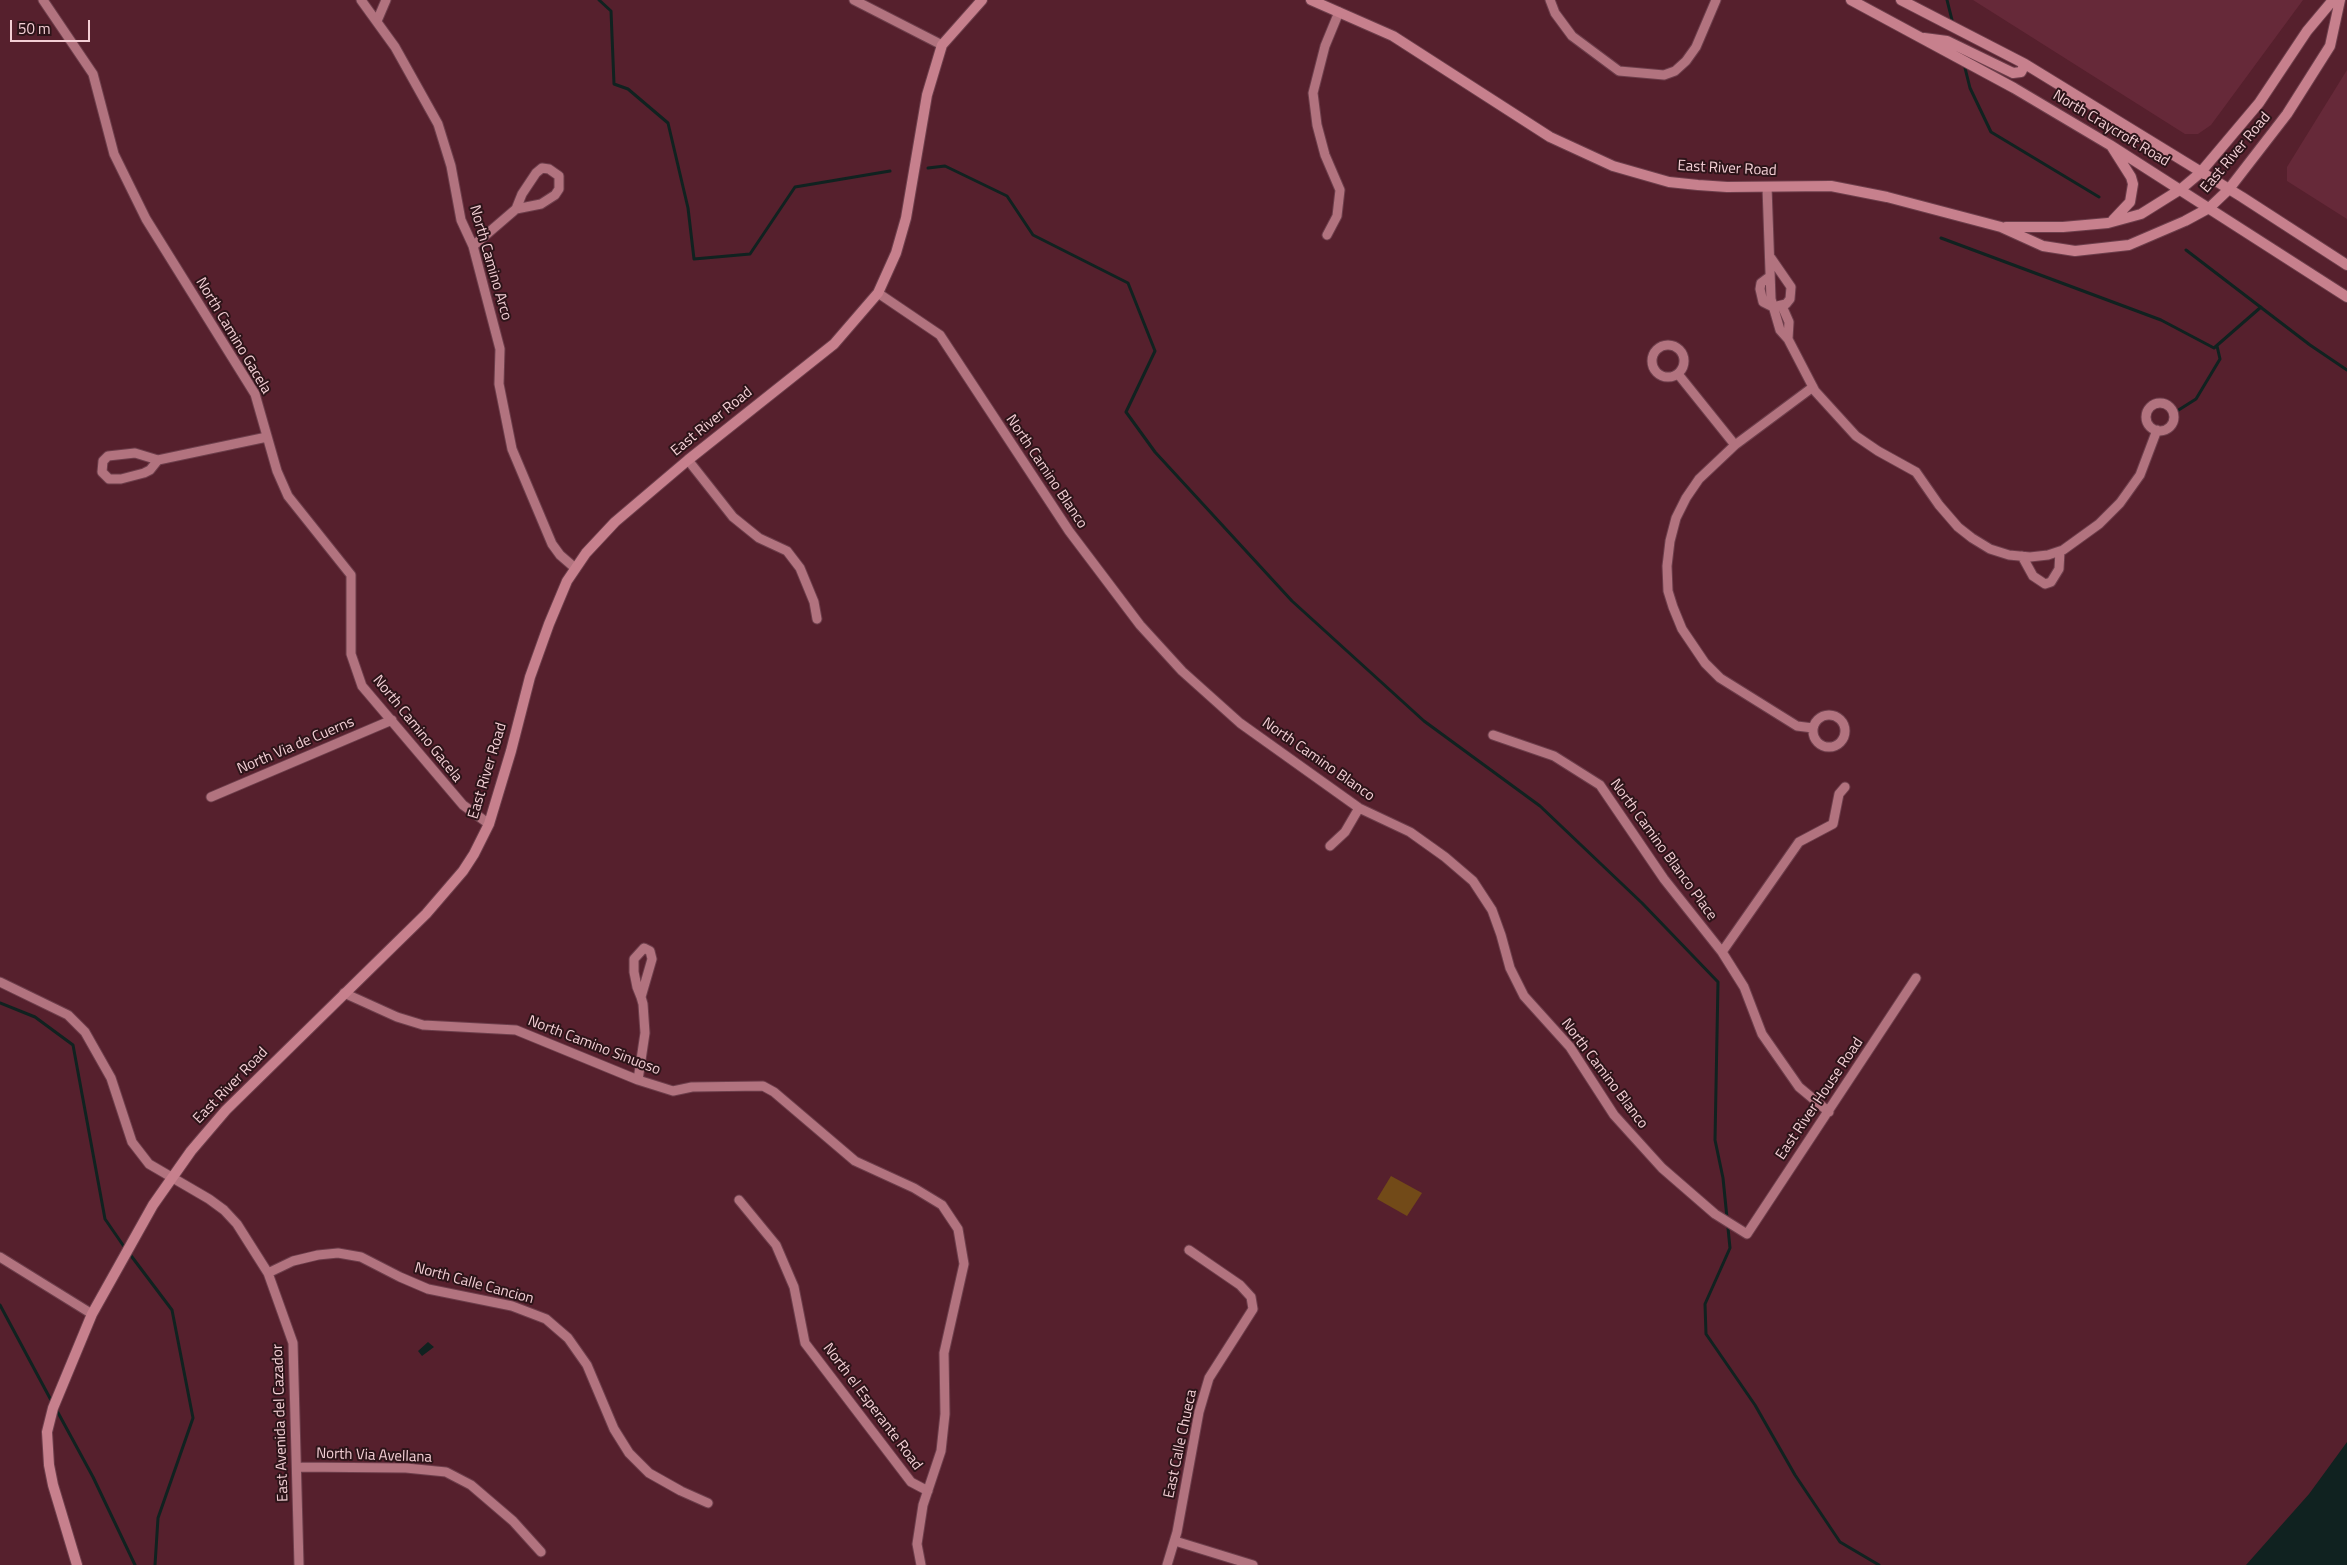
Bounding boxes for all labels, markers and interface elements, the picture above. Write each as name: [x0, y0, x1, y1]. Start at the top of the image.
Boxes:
scale bar: [12, 10, 92, 42]
text: 50 m: [18, 17, 51, 40]
street label: North Craycroft Road: [2049, 87, 2173, 171]
street label: East River Road: [2197, 109, 2275, 197]
street label: East River Road: [1677, 157, 1777, 181]
street label: North Camino Arco: [465, 203, 515, 323]
street label: North Camino Gacela: [191, 275, 275, 397]
street label: East River Road: [668, 384, 756, 460]
street label: North Camino Blanco: [1001, 412, 1091, 532]
street label: North Camino Gacela: [368, 672, 466, 786]
street label: North Via de Cuerns: [235, 713, 357, 779]
street label: North Camino Blanco: [1258, 714, 1378, 806]
street label: East River Road: [465, 721, 511, 821]
street label: North Camino Blanco Place: [1606, 776, 1720, 924]
street label: North Camino Sinuoso: [525, 1012, 663, 1080]
street label: North Camino Blanco: [1557, 1015, 1651, 1133]
street label: East River House Road: [1772, 1035, 1868, 1163]
street label: East River Road: [190, 1044, 272, 1128]
street label: North Calle Cancion: [412, 1259, 536, 1309]
street label: North el Esperante Road: [818, 1340, 926, 1474]
street label: East Avenida del Cazador: [269, 1344, 293, 1502]
street label: East Calle Chueca: [1161, 1388, 1201, 1500]
street label: North Via Avellana: [316, 1445, 432, 1467]

